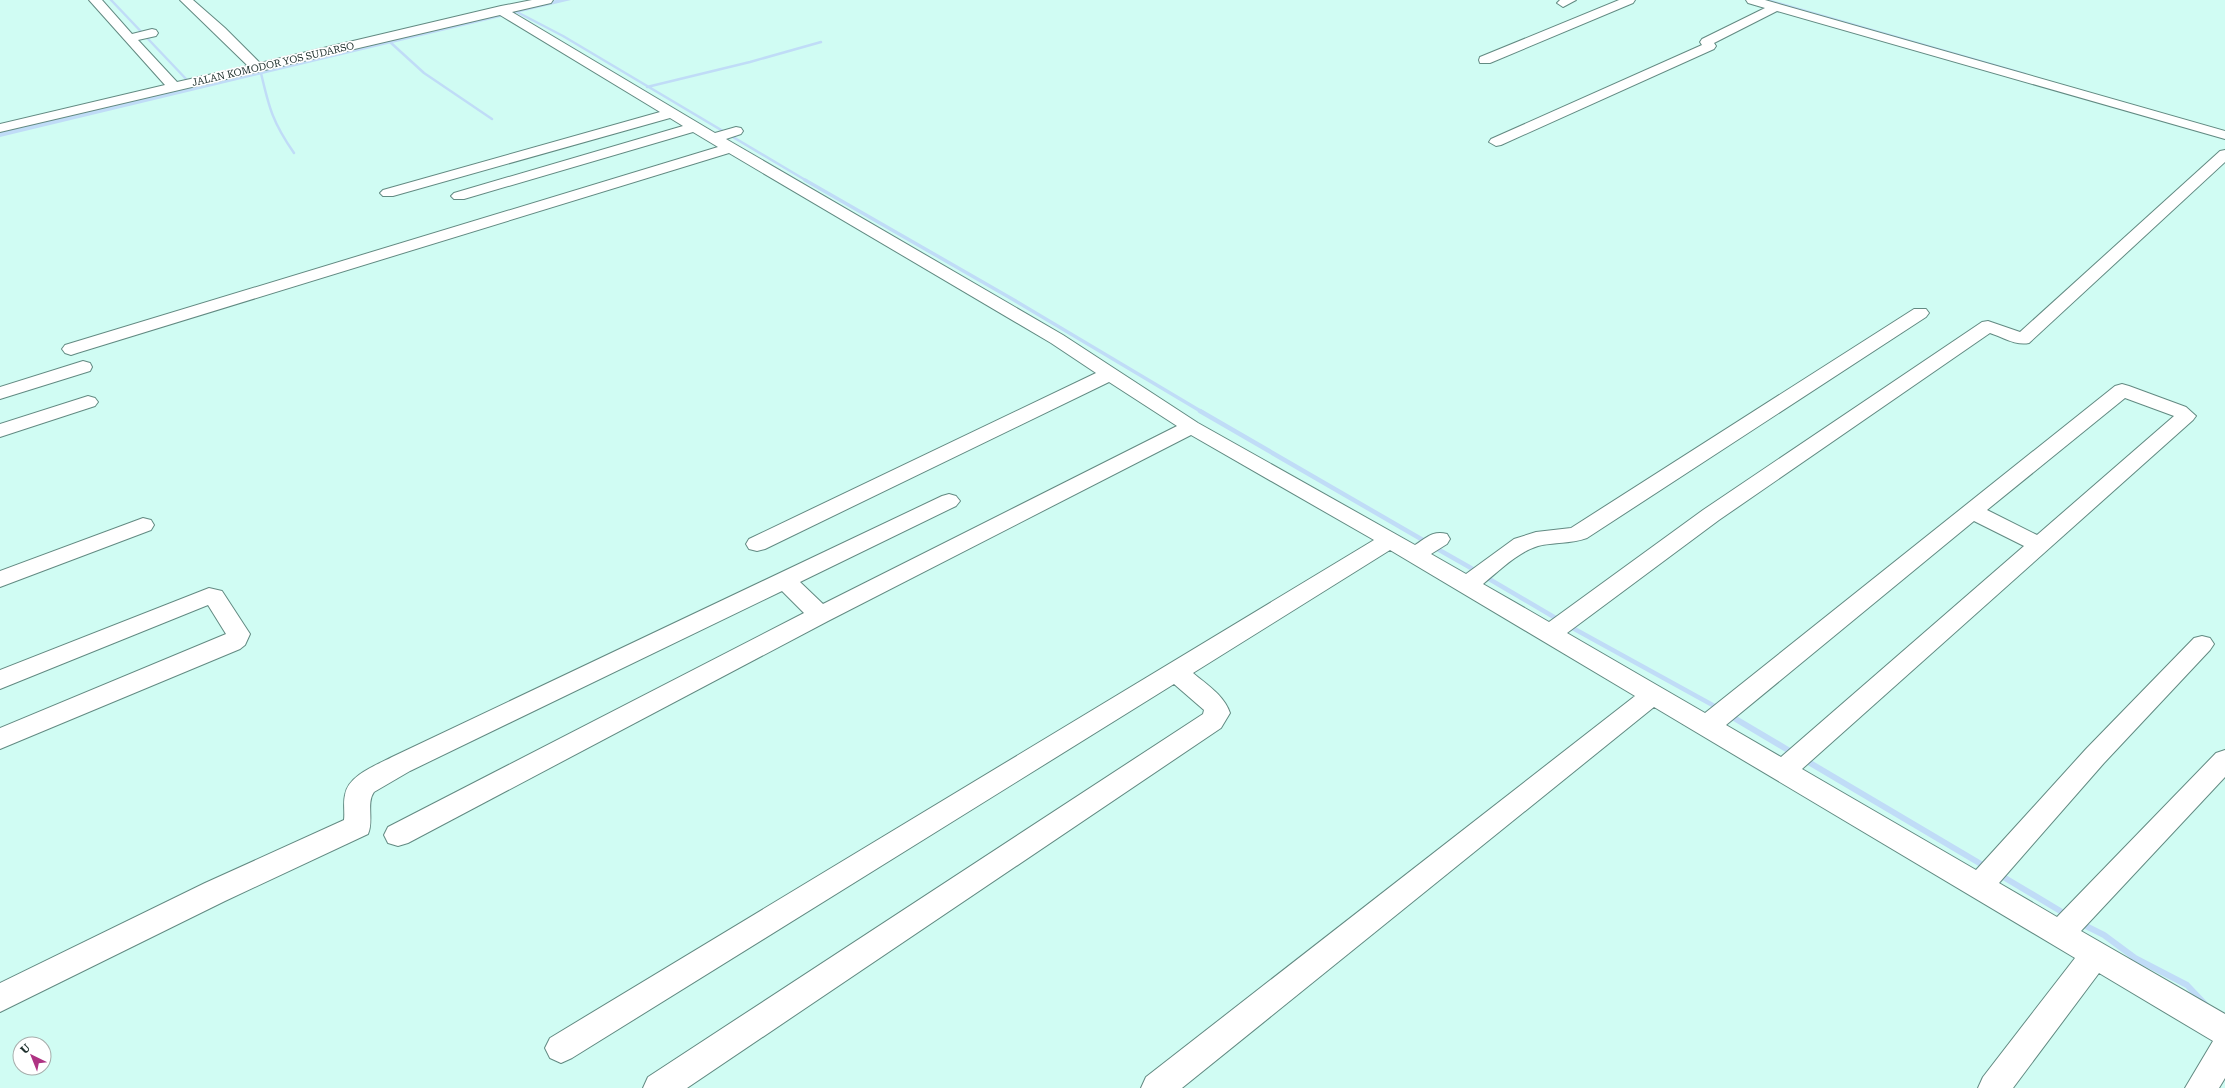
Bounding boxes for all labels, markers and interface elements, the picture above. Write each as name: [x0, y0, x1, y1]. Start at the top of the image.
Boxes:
street label: JALAN KOMODOR YOS SUDARSO: [191, 40, 355, 88]
north arrow: [12, 1036, 52, 1076]
text: U: [18, 1041, 33, 1057]

